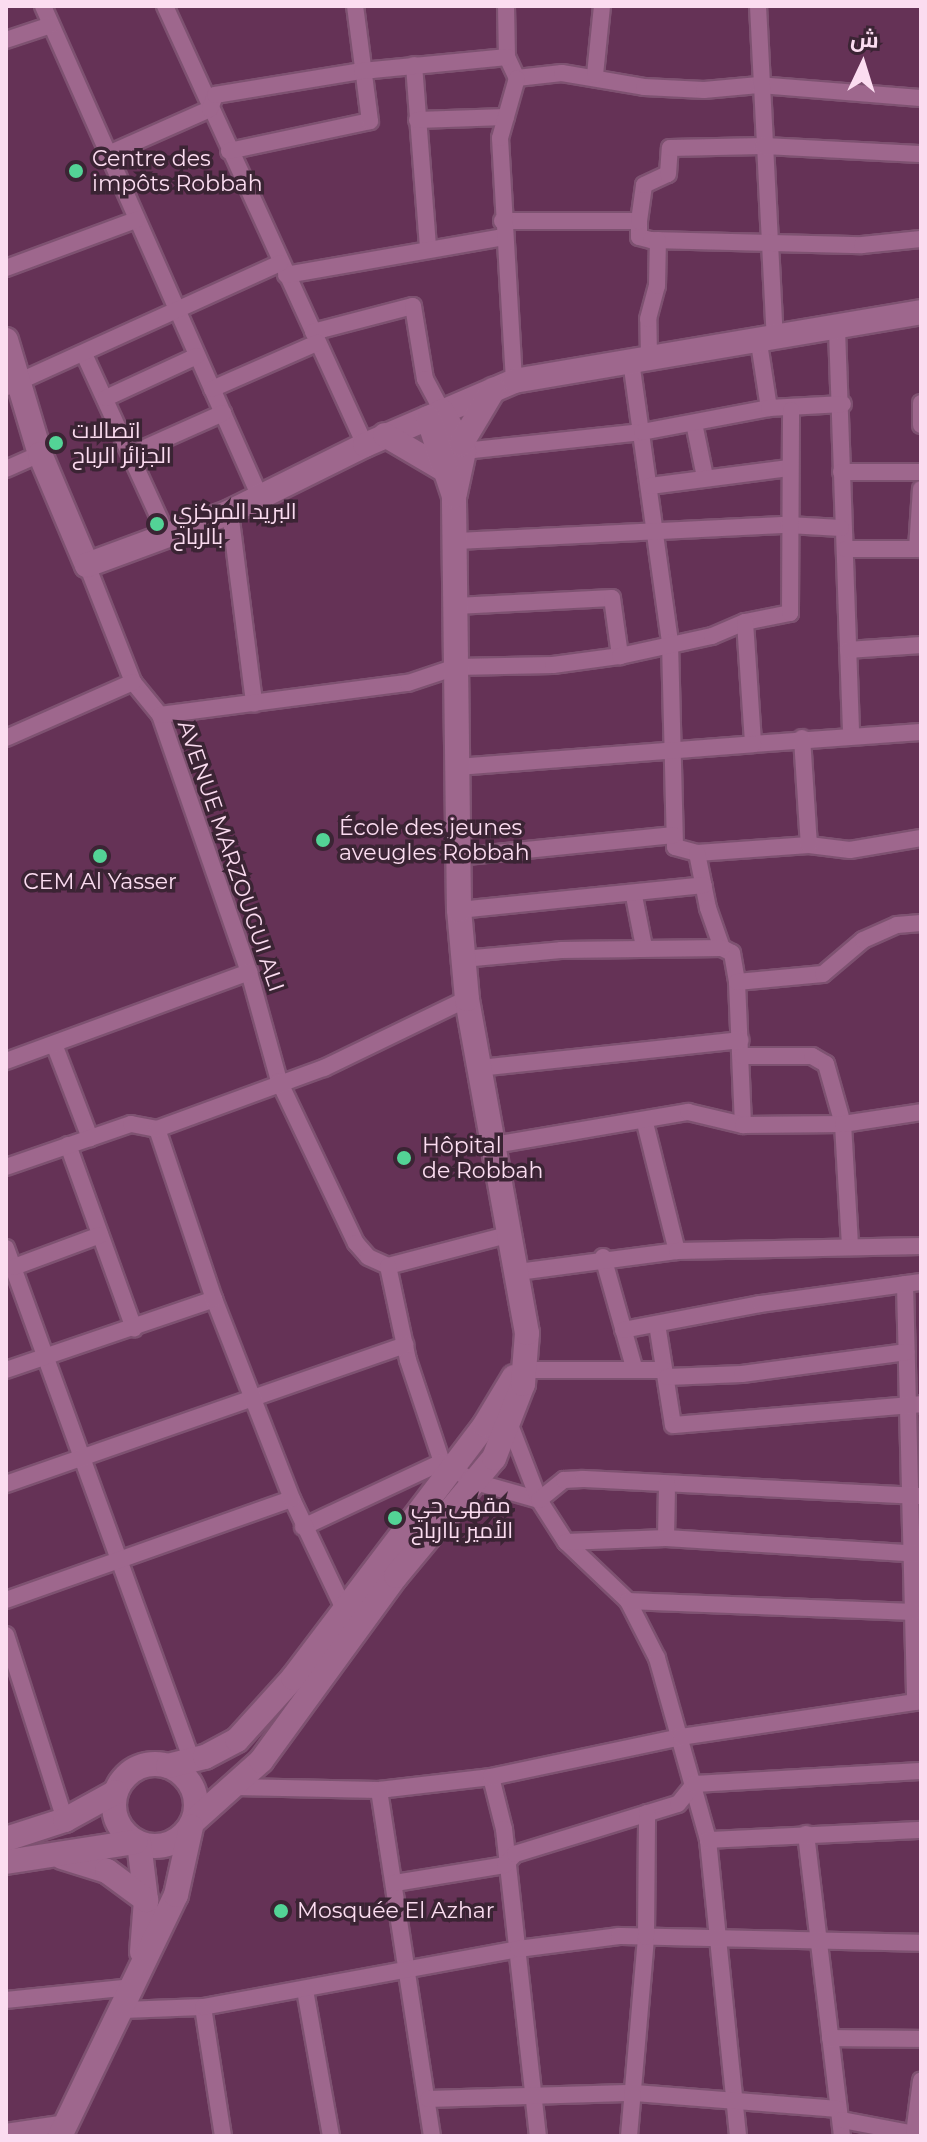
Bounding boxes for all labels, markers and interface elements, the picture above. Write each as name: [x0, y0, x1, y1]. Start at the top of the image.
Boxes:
north arrow: [823, 24, 903, 104]
text: ش: [850, 25, 880, 54]
place label: Centre des impôts Robbah: [92, 145, 263, 196]
marker: Centre des impôts Robbah: [67, 162, 85, 180]
place label: اتصالات الجزائر الرباح: [72, 417, 172, 468]
marker: اتصالات الجزائر الرباح: [47, 434, 65, 452]
place label: البريد المركزي بالرباح: [173, 498, 297, 550]
marker: البريد المركزي بالرباح: [148, 515, 166, 533]
street label: AVENUE MARZOUGUI ALI: [172, 717, 290, 995]
place label: École des jeunes aveugles Robbah: [339, 814, 530, 866]
marker: École des jeunes aveugles Robbah: [314, 831, 332, 849]
marker: CEM Al Yasser: [91, 847, 109, 865]
place label: CEM Al Yasser: [23, 869, 177, 895]
place label: Hôpital de Robbah: [422, 1132, 543, 1184]
marker: Hôpital de Robbah: [393, 1147, 415, 1169]
place label: مقهى حي الأمير باارباح: [411, 1492, 513, 1544]
marker: مقهى حي الأمير باارباح: [386, 1509, 404, 1527]
place label: Mosquée El Azhar: [297, 1898, 495, 1924]
marker: Mosquée El Azhar: [272, 1902, 290, 1920]

